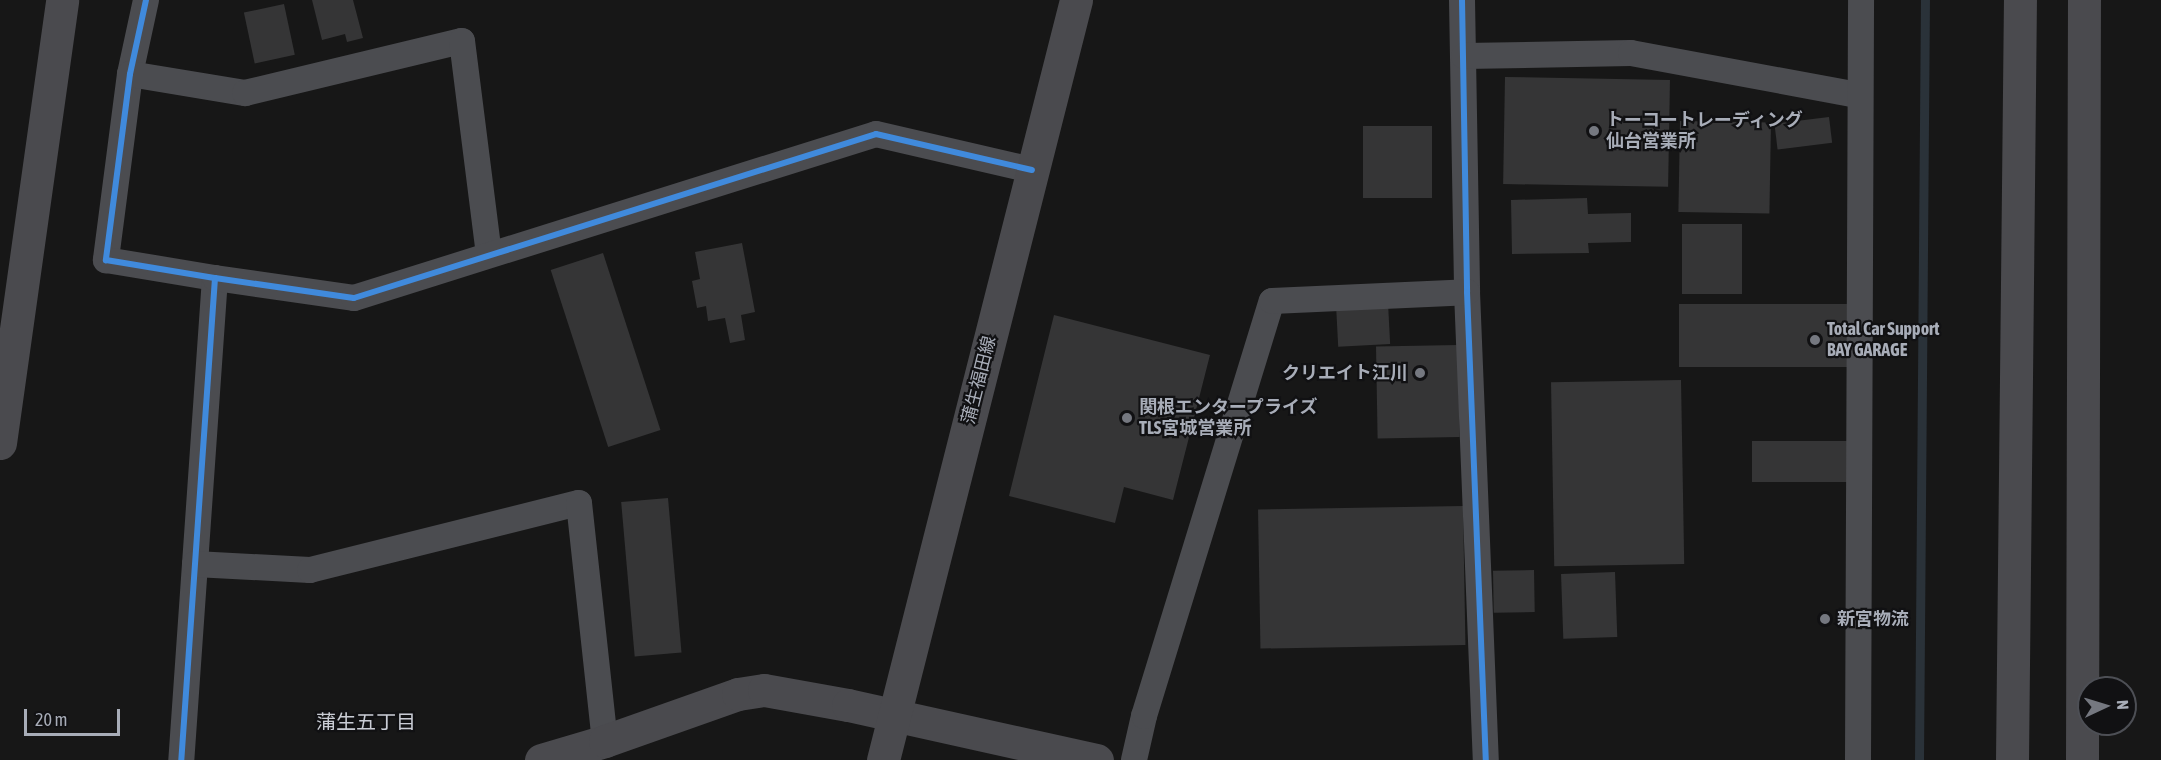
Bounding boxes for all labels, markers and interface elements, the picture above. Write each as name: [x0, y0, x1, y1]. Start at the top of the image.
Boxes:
place label: トーコートレーディング 仙台営業所: [1606, 110, 1804, 152]
marker: トーコートレーディング 仙台営業所: [1587, 124, 1601, 138]
place label: Total Car Support BAY GARAGE: [1827, 319, 1939, 362]
marker: Total Car Support BAY GARAGE: [1808, 333, 1822, 347]
street label: 蒲生福田線: [958, 334, 1000, 426]
place label: クリエイト江川: [1282, 362, 1408, 384]
marker: クリエイト江川: [1413, 366, 1427, 380]
place label: 関根エンタープライズ TLS宮城営業所: [1139, 397, 1319, 440]
marker: 関根エンタープライズ TLS宮城営業所: [1120, 411, 1134, 425]
place label: 新宮物流: [1837, 608, 1909, 630]
marker: 新宮物流: [1818, 612, 1832, 626]
north arrow: [2077, 676, 2137, 736]
scale bar: [27, 697, 123, 735]
text: N: [2114, 700, 2132, 710]
text: 20 m: [35, 709, 67, 730]
district label: 蒲生五丁目: [316, 709, 416, 733]

